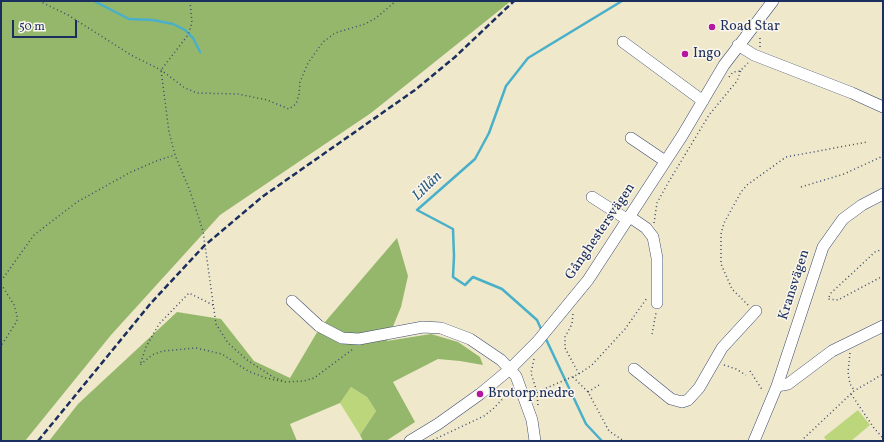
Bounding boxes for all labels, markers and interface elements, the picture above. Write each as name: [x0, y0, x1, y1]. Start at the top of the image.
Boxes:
scale bar: [14, 12, 79, 38]
text: 50 m: [19, 19, 45, 35]
place label: Road Star: [720, 19, 780, 35]
marker: Road Star: [707, 22, 717, 32]
place label: Ingo: [693, 46, 721, 62]
marker: Ingo: [680, 49, 690, 59]
water label: Lillån: [409, 168, 447, 206]
street label: Gånghestersvägen: [562, 180, 640, 284]
street label: Kransvägen: [776, 248, 814, 322]
place label: Brotorp nedre: [488, 386, 574, 402]
marker: Brotorp nedre: [475, 389, 485, 399]

